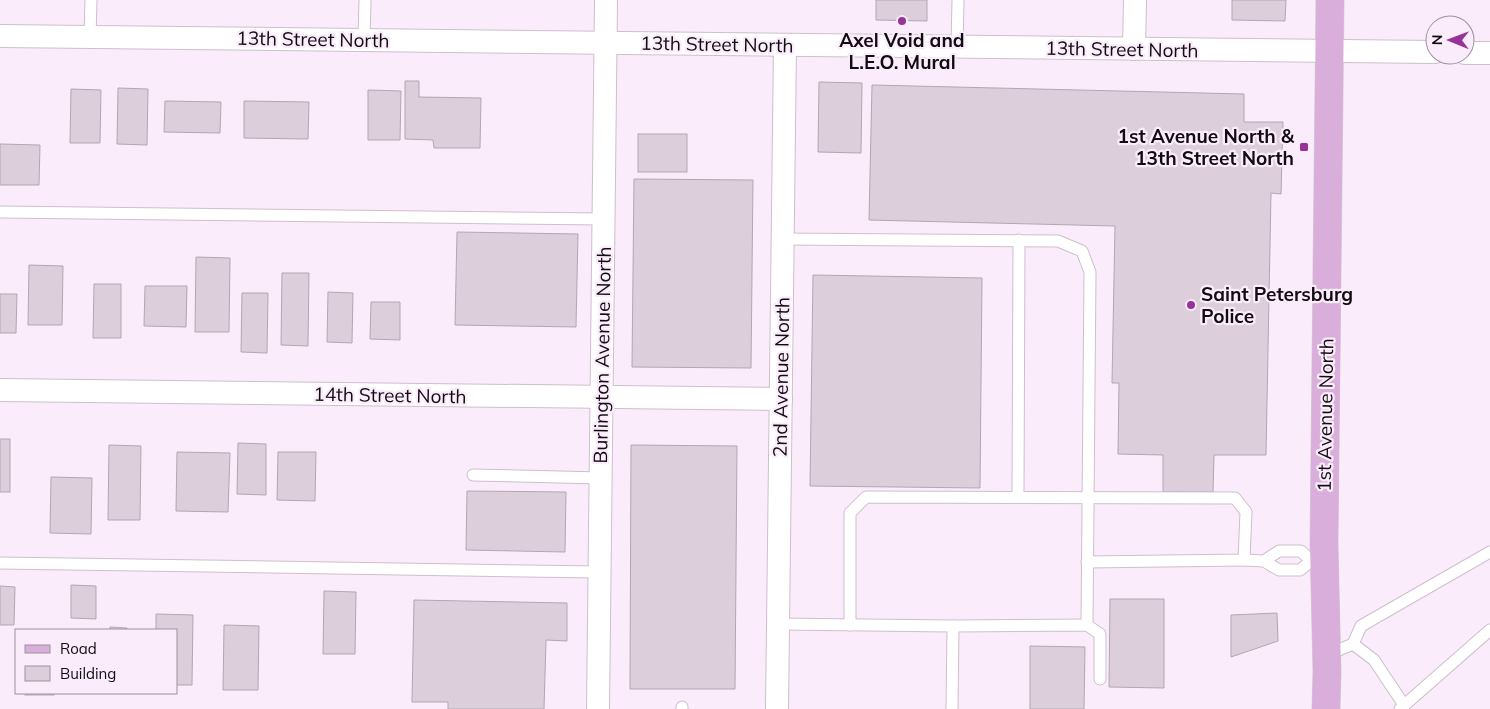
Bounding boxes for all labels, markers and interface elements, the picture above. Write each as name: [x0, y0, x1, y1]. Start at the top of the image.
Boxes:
marker: Axel Void and L.E.O. Mural: [896, 15, 908, 27]
north arrow: [1425, 15, 1475, 65]
street label: 13th Street North: [236, 26, 390, 52]
place label: Axel Void and L.E.O. Mural: [839, 28, 965, 74]
street label: 13th Street North: [640, 31, 794, 57]
text: N: [1428, 34, 1446, 45]
street label: 13th Street North: [1045, 36, 1199, 62]
place label: 1st Avenue North & 13th Street North: [1118, 124, 1295, 170]
marker: 1st Avenue North & 13th Street North: [1298, 141, 1310, 153]
street label: Burlington Avenue North: [588, 246, 616, 464]
place label: Saint Petersburg Police: [1201, 282, 1353, 328]
street label: 2nd Avenue North: [768, 297, 794, 457]
marker: Saint Petersburg Police: [1185, 299, 1197, 311]
street label: 1st Avenue North: [1312, 338, 1338, 492]
street label: 14th Street North: [313, 382, 467, 408]
legend: [15, 629, 178, 694]
text: Road: [60, 639, 97, 658]
text: Building: [60, 664, 116, 683]

